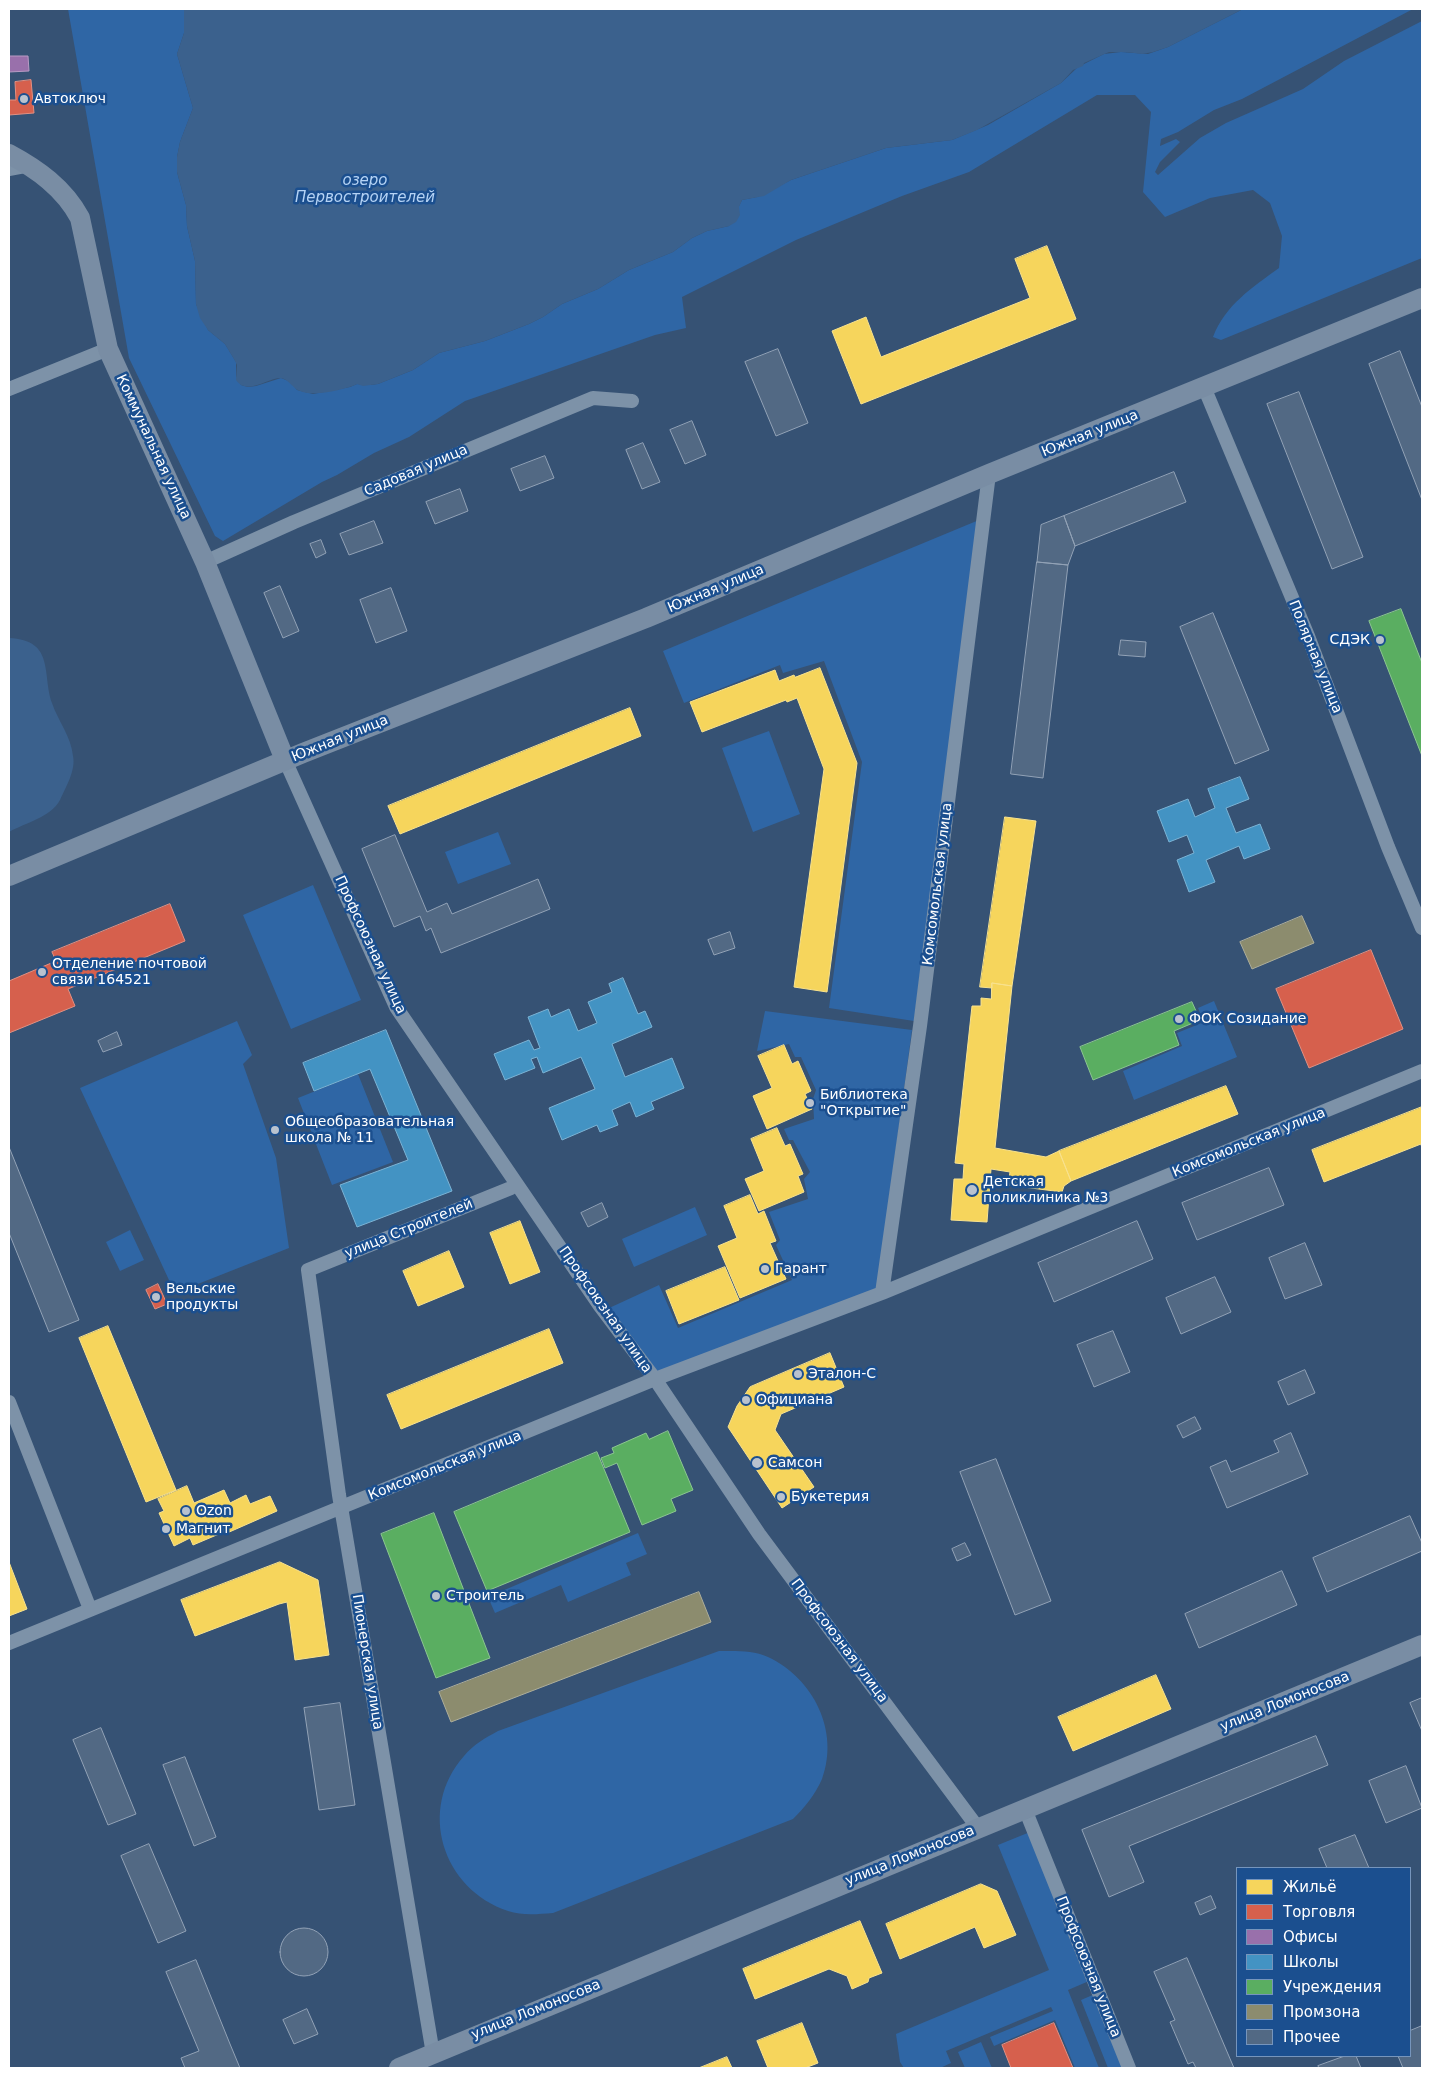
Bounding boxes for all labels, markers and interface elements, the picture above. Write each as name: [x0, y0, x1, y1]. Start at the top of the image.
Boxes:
place label: Автоключ: [34, 91, 106, 107]
marker: Автоключ: [18, 93, 30, 105]
water label: озеро Первостроителей: [295, 172, 435, 207]
street label: Коммунальная улица: [112, 372, 194, 522]
street label: Южная улица: [1039, 407, 1141, 461]
street label: Садовая улица: [362, 442, 470, 500]
street label: Южная улица: [665, 561, 767, 617]
street label: Полярная улица: [1285, 598, 1345, 716]
place label: СДЭК: [1330, 632, 1370, 648]
marker: СДЭК: [1374, 634, 1386, 646]
street label: Южная улица: [289, 712, 391, 766]
street label: Комсомольская улица: [920, 802, 956, 966]
street label: Профсоюзная улица: [331, 873, 409, 1017]
place label: Отделение почтовой связи 164521: [52, 956, 207, 989]
marker: Отделение почтовой связи 164521: [36, 966, 48, 978]
place label: ФОК Созидание: [1189, 1011, 1306, 1027]
marker: ФОК Созидание: [1173, 1013, 1185, 1025]
place label: Библиотека "Открытие": [820, 1087, 908, 1120]
marker: Библиотека "Открытие": [804, 1097, 816, 1109]
street label: Комсомольская улица: [1170, 1105, 1328, 1181]
place label: Общеобразовательная школа № 11: [285, 1114, 454, 1146]
marker: Общеобразовательная школа № 11: [269, 1124, 281, 1136]
place label: Детская поликлиника №3: [983, 1174, 1108, 1206]
marker: Детская поликлиника №3: [965, 1183, 979, 1197]
street label: улица Строителей: [342, 1196, 476, 1262]
street label: Профсоюзная улица: [555, 1244, 655, 1376]
place label: Гарант: [775, 1261, 827, 1277]
marker: Гарант: [759, 1263, 771, 1275]
place label: Вельские продукты: [166, 1281, 238, 1314]
marker: Вельские продукты: [150, 1291, 162, 1303]
place label: Эталон-С: [808, 1366, 876, 1382]
marker: Эталон-С: [792, 1368, 804, 1380]
place label: Официана: [756, 1392, 833, 1408]
marker: Официана: [740, 1394, 752, 1406]
street label: Комсомольская улица: [366, 1428, 524, 1504]
place label: Самсон: [768, 1455, 822, 1471]
marker: Самсон: [750, 1456, 764, 1470]
place label: Букетерия: [791, 1489, 869, 1505]
marker: Букетерия: [775, 1491, 787, 1503]
place label: Ozon: [196, 1503, 232, 1519]
marker: Ozon: [180, 1505, 192, 1517]
place label: Магнит: [176, 1521, 230, 1537]
marker: Магнит: [160, 1523, 172, 1535]
street label: Профсоюзная улица: [787, 1576, 891, 1706]
place label: Строитель: [446, 1588, 524, 1604]
marker: Строитель: [430, 1590, 442, 1602]
street label: Пионерская улица: [348, 1593, 386, 1731]
street label: улица Ломоносова: [1218, 1668, 1352, 1736]
street label: улица Ломоносова: [843, 1822, 977, 1890]
legend: [1236, 1867, 1411, 2057]
text: Жильё: [1283, 1878, 1337, 1896]
street label: Профсоюзная улица: [1052, 1894, 1124, 2040]
text: Торговля: [1283, 1903, 1355, 1921]
text: Офисы: [1283, 1928, 1337, 1946]
text: Школы: [1283, 1953, 1339, 1971]
street label: улица Ломоносова: [469, 1976, 603, 2044]
text: Учреждения: [1283, 1978, 1381, 1996]
text: Промзона: [1283, 2003, 1360, 2021]
text: Прочее: [1283, 2028, 1340, 2046]

